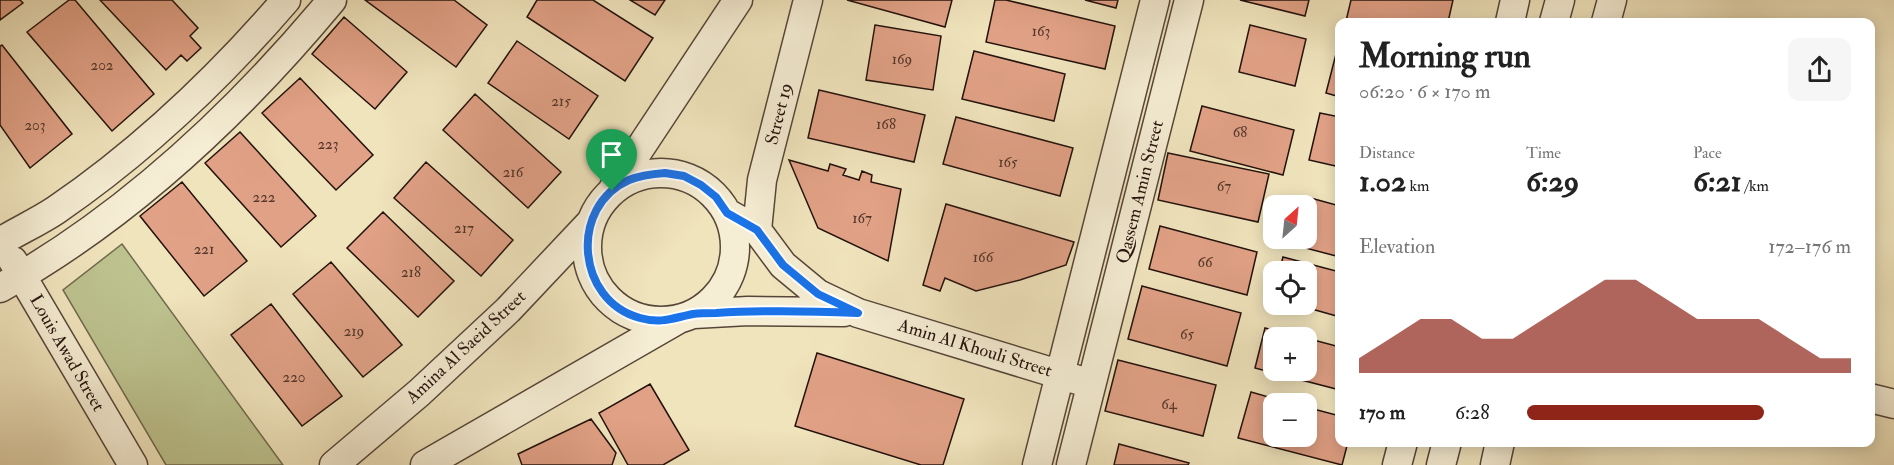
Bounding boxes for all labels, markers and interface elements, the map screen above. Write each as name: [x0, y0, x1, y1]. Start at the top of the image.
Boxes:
house number: 163: [1032, 22, 1050, 41]
text: Morning run: [1359, 36, 1531, 77]
button: share: [1788, 38, 1851, 101]
house number: 169: [892, 50, 912, 69]
house number: 202: [91, 56, 114, 75]
text: 06:20 · 6 × 170 m: [1359, 79, 1491, 104]
street label: Street 19: [760, 81, 798, 147]
house number: 215: [551, 92, 571, 111]
house number: 168: [876, 115, 896, 134]
house number: 203: [24, 116, 46, 135]
street label: Qassem Amin Street: [1111, 118, 1169, 266]
house number: 68: [1233, 123, 1247, 142]
pin: [586, 129, 637, 191]
house number: 223: [318, 135, 338, 154]
icon: arrive: [595, 138, 628, 171]
text: Distance: [1359, 143, 1415, 163]
text: Time: [1526, 143, 1561, 163]
text: Pace: [1693, 143, 1722, 163]
house number: 165: [998, 153, 1018, 172]
house number: 216: [503, 163, 525, 182]
text: 1.02: [1359, 163, 1406, 200]
text: 6:29: [1526, 163, 1579, 200]
text: 6:21: [1693, 163, 1741, 200]
text: km: [1406, 176, 1430, 196]
text: /km: [1741, 176, 1769, 196]
house number: 67: [1217, 177, 1231, 196]
house number: 222: [253, 188, 276, 207]
north arrow: [1263, 195, 1317, 249]
map controls: [1263, 195, 1317, 447]
house number: 167: [852, 209, 872, 228]
house number: 217: [454, 219, 474, 238]
text: Elevation: [1359, 234, 1435, 259]
text: 172–176 m: [1768, 234, 1851, 259]
house number: 221: [194, 240, 214, 259]
house number: 166: [973, 248, 995, 267]
house number: 66: [1197, 253, 1214, 272]
button: locate: [1263, 261, 1317, 315]
house number: 218: [401, 263, 421, 282]
street label: Amina Al Saeid Street: [400, 285, 531, 409]
street label: Louis Awad Street: [24, 290, 110, 416]
street label: Amin Al Khouli Street: [894, 313, 1055, 382]
house number: 219: [344, 322, 364, 341]
house number: 65: [1180, 325, 1194, 344]
button: +: [1263, 327, 1317, 381]
house number: 220: [283, 368, 305, 387]
button: −: [1263, 393, 1317, 447]
house number: 64: [1161, 395, 1178, 414]
text: 170 m: [1359, 400, 1405, 425]
text: 6:28: [1455, 400, 1490, 425]

